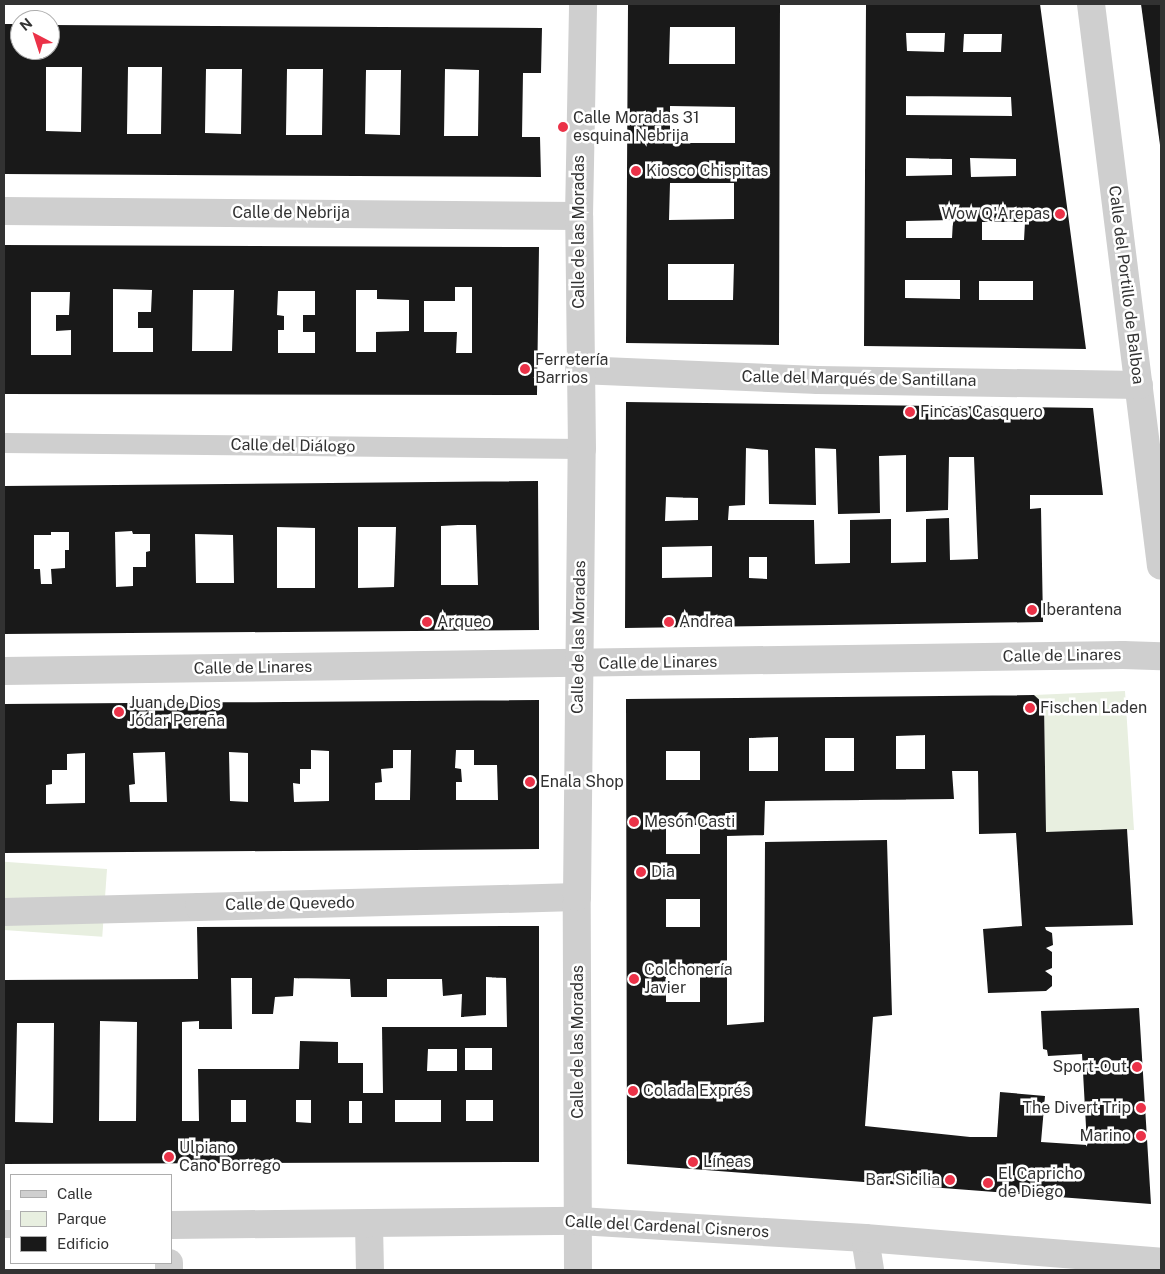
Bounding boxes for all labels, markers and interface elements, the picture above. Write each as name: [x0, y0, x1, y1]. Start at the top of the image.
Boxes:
north arrow: [10, 10, 60, 60]
text: N: [17, 15, 35, 34]
place label: Calle Moradas 31 esquina Nebrija: [573, 108, 700, 146]
marker: Calle Moradas 31 esquina Nebrija: [557, 121, 569, 133]
street label: Calle de las Moradas: [569, 155, 589, 309]
place label: Kiosco Chispitas: [646, 161, 768, 181]
marker: Kiosco Chispitas: [630, 165, 642, 177]
street label: Calle del Portillo de Balboa: [1104, 184, 1148, 386]
street label: Calle de Nebrija: [232, 203, 350, 223]
place label: Wow Q'Arepas: [941, 204, 1050, 224]
marker: Wow Q'Arepas: [1054, 208, 1066, 220]
place label: Ferretería Barrios: [535, 350, 608, 388]
marker: Ferretería Barrios: [519, 363, 531, 375]
street label: Calle del Marqués de Santillana: [741, 367, 977, 391]
place label: Fincas Casquero: [920, 402, 1043, 422]
marker: Fincas Casquero: [904, 406, 916, 418]
street label: Calle del Diálogo: [230, 435, 356, 457]
street label: Calle de las Moradas: [568, 560, 590, 714]
place label: Iberantena: [1042, 600, 1122, 620]
marker: Iberantena: [1026, 604, 1038, 616]
place label: Arqueo: [437, 612, 491, 632]
place label: Andrea: [679, 612, 733, 632]
marker: Arqueo: [421, 616, 433, 628]
marker: Andrea: [663, 616, 675, 628]
street label: Calle de Linares: [1002, 645, 1122, 667]
street label: Calle de Linares: [598, 652, 718, 674]
street label: Calle de Linares: [193, 657, 313, 679]
place label: Juan de Dios Jódar Pereña: [129, 693, 225, 731]
place label: Fischen Laden: [1040, 698, 1147, 718]
marker: Fischen Laden: [1024, 702, 1036, 714]
marker: Juan de Dios Jódar Pereña: [113, 706, 125, 718]
place label: Enala Shop: [540, 772, 624, 792]
marker: Enala Shop: [524, 776, 536, 788]
place label: Mesón Casti: [644, 812, 735, 832]
marker: Mesón Casti: [628, 816, 640, 828]
place label: Dia: [651, 862, 675, 882]
marker: Dia: [635, 866, 647, 878]
street label: Calle de Quevedo: [225, 893, 355, 915]
place label: Colchonería Javier: [644, 960, 733, 998]
street label: Calle de las Moradas: [568, 965, 588, 1119]
marker: Colchonería Javier: [628, 973, 640, 985]
place label: Sport-Out: [1053, 1057, 1127, 1077]
marker: Sport-Out: [1131, 1061, 1143, 1073]
place label: Colada Exprés: [643, 1081, 750, 1101]
marker: Colada Exprés: [627, 1085, 639, 1097]
place label: The Divert Trip: [1022, 1098, 1131, 1118]
marker: The Divert Trip: [1135, 1102, 1147, 1114]
place label: Marino: [1079, 1126, 1131, 1146]
marker: Marino: [1135, 1130, 1147, 1142]
place label: Ulpiano Cano Borrego: [179, 1138, 281, 1176]
marker: Ulpiano Cano Borrego: [163, 1151, 175, 1163]
place label: Líneas: [703, 1152, 751, 1172]
marker: Líneas: [687, 1156, 699, 1168]
place label: El Capricho de Diego: [998, 1164, 1083, 1202]
place label: Bar Sicilia: [865, 1170, 940, 1190]
legend: [10, 1174, 172, 1264]
marker: Bar Sicilia: [944, 1174, 956, 1186]
marker: El Capricho de Diego: [982, 1177, 994, 1189]
text: Calle: [57, 1185, 93, 1202]
text: Parque: [57, 1210, 107, 1227]
street label: Calle del Cardenal Cisneros: [564, 1212, 770, 1242]
text: Edificio: [57, 1235, 109, 1252]

